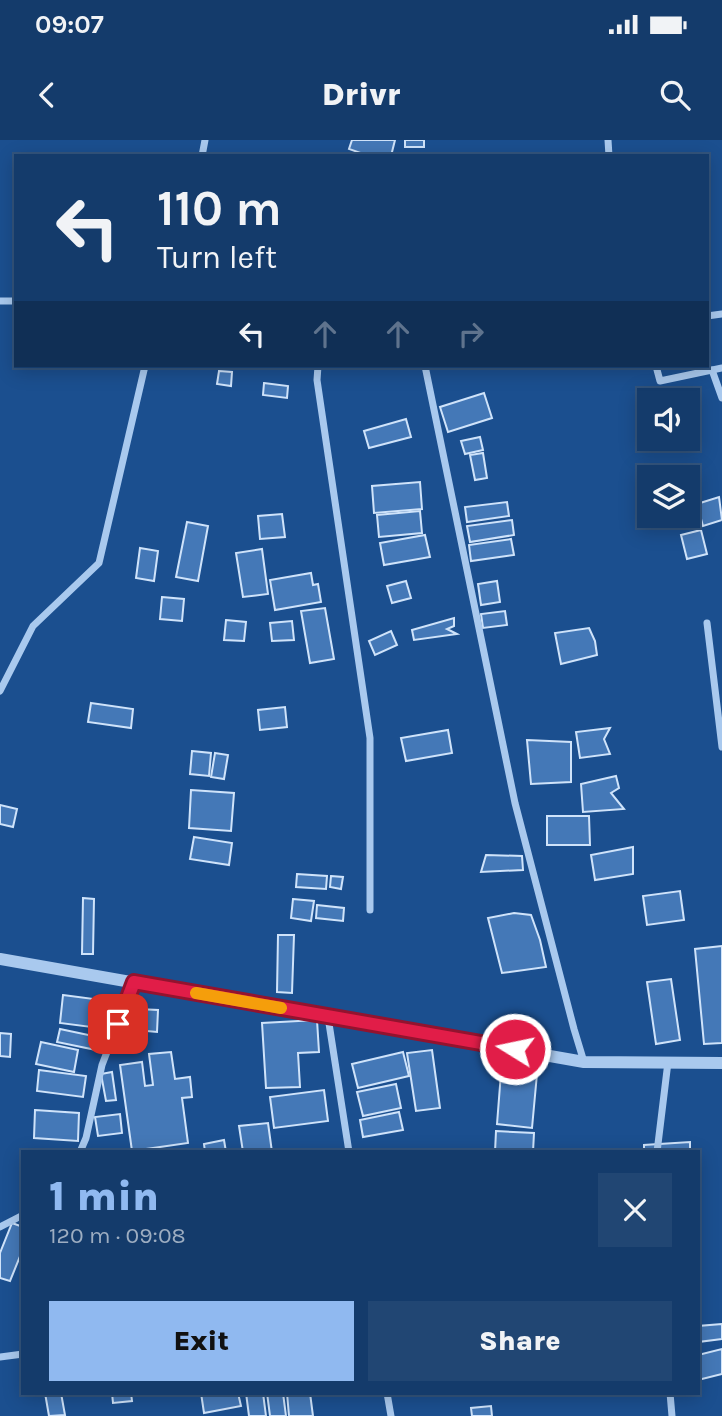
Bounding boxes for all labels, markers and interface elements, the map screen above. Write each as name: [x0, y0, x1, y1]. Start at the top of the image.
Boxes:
text: 09:07: [35, 9, 104, 40]
icon: back: [28, 76, 66, 114]
text: Drivr: [322, 76, 400, 113]
icon: search: [656, 76, 694, 114]
text: 110 m: [157, 180, 282, 237]
icon: left: [42, 182, 133, 273]
text: Turn left: [157, 239, 277, 276]
icon: left: [233, 315, 271, 353]
icon: ahead: [306, 315, 344, 353]
icon: ahead: [379, 315, 417, 353]
icon: right: [452, 315, 490, 353]
map controls: [637, 388, 700, 528]
button: sound: [637, 388, 700, 451]
button: layers: [637, 465, 700, 528]
pin: [88, 994, 148, 1054]
icon: arrive: [99, 1005, 137, 1043]
position arrow: [478, 1012, 552, 1086]
text: 1 min: [49, 1171, 159, 1221]
button: close: [598, 1173, 672, 1247]
text: 120 m · 09:08: [49, 1222, 186, 1249]
button: Exit: [49, 1301, 354, 1381]
button: Share: [368, 1301, 672, 1381]

